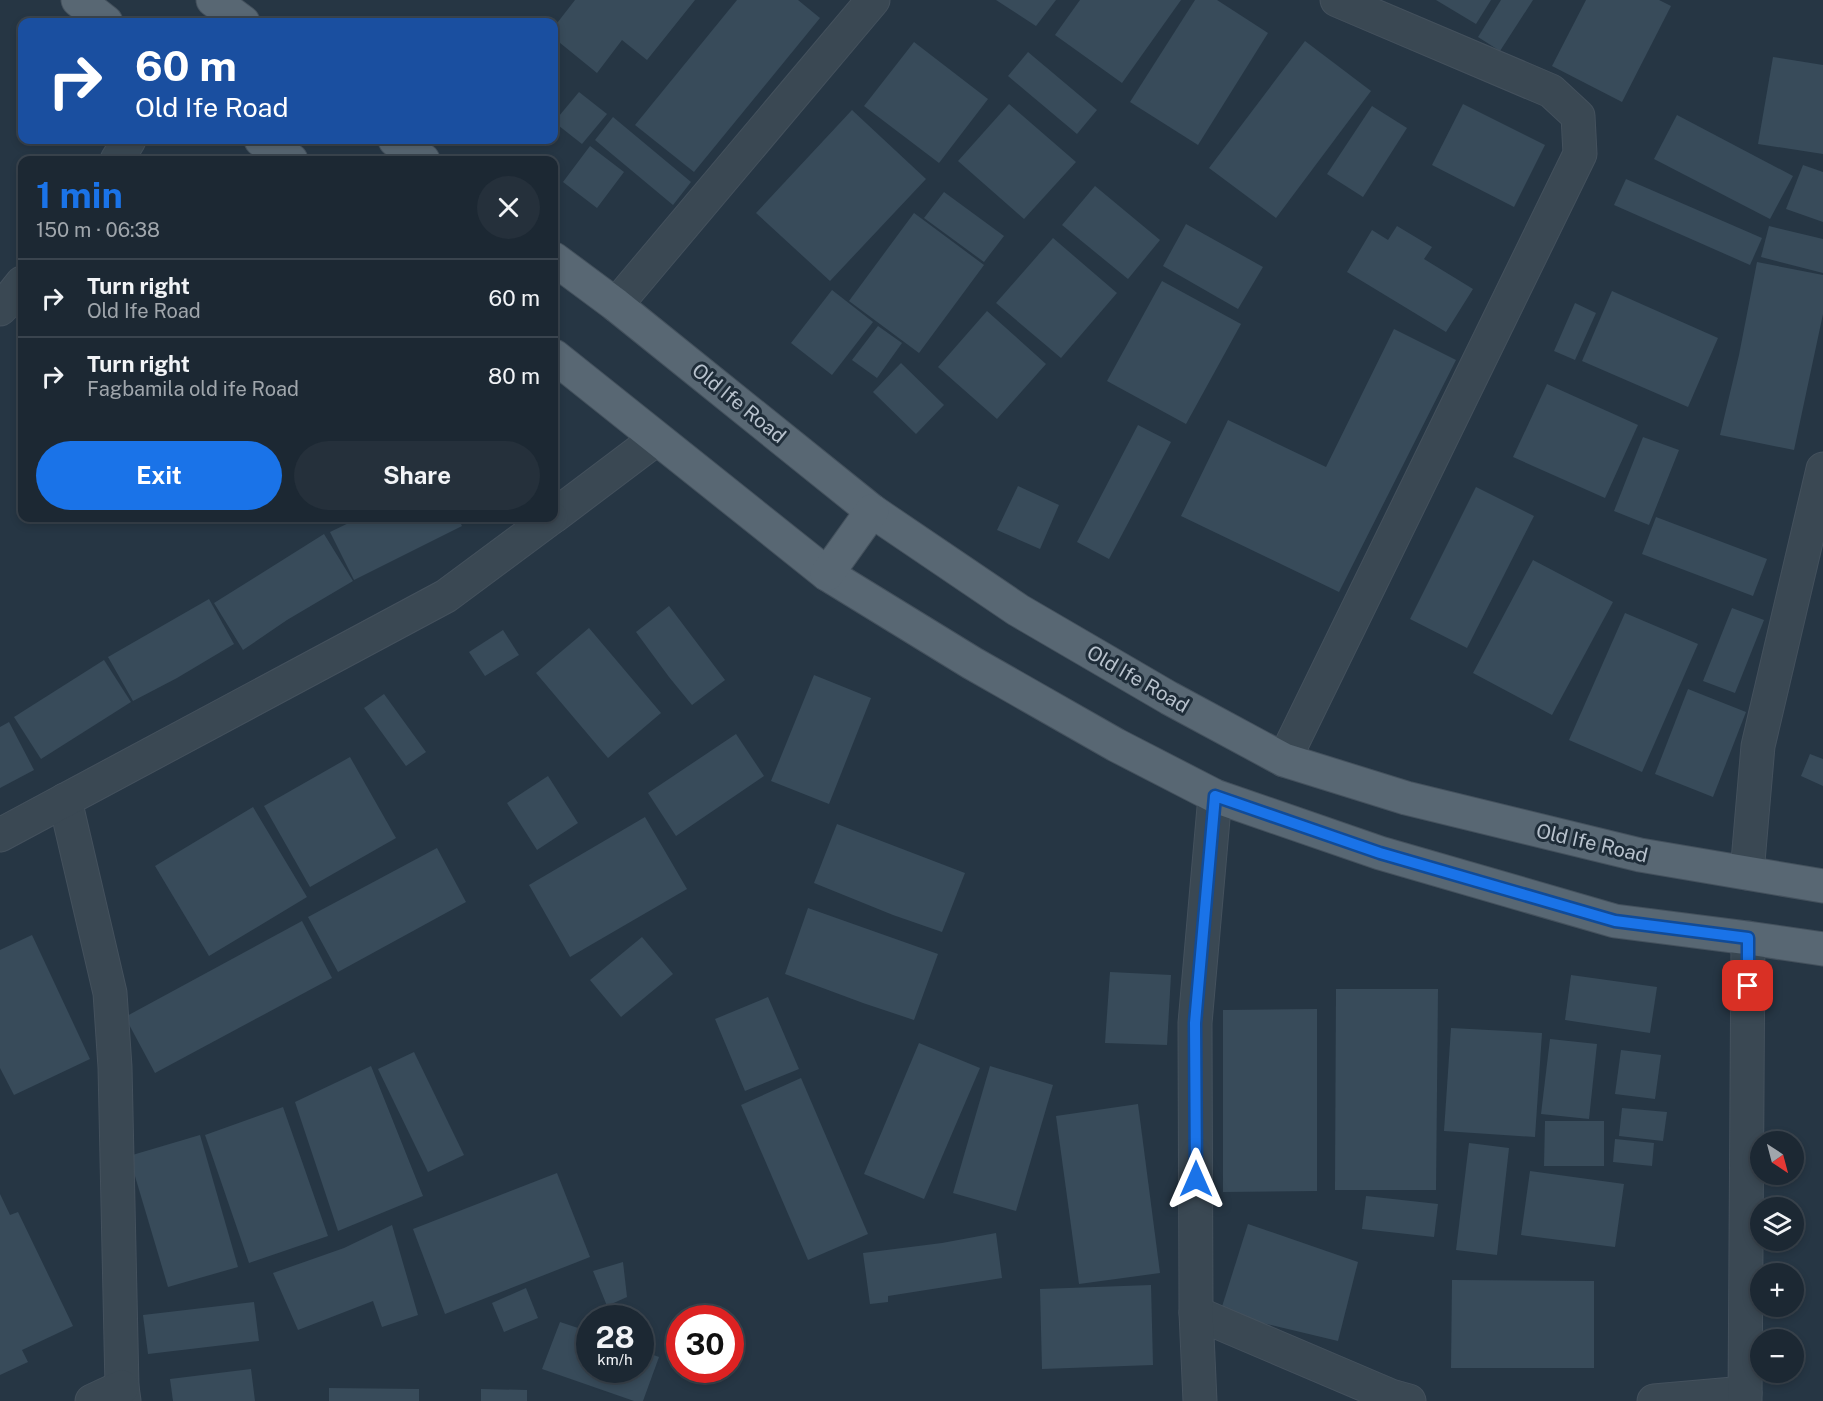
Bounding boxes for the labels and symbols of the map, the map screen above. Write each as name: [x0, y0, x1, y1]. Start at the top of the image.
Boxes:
street label: Old Ife Road: [687, 358, 791, 448]
street label: Old Ife Road: [1083, 640, 1193, 718]
street label: Old Ife Road: [1534, 819, 1650, 867]
pin: [1722, 960, 1773, 1011]
north arrow: [1750, 1131, 1804, 1185]
position arrow: [1164, 1147, 1228, 1211]
speed limit sign: 30: [666, 1305, 744, 1383]

